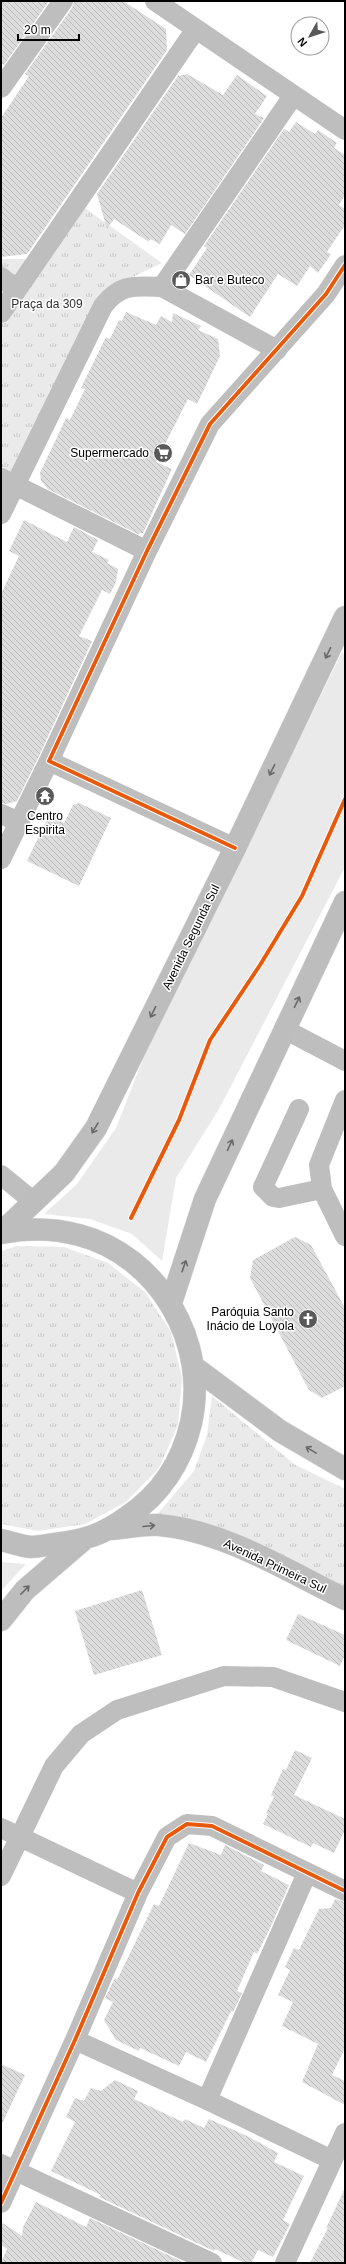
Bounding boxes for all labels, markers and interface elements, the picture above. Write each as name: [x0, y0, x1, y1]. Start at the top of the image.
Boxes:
scale bar: [18, 16, 79, 42]
north arrow: [290, 16, 330, 56]
text: 20 m: [24, 23, 51, 37]
text: N: [295, 35, 309, 49]
shop icon: Bar e Buteco: [170, 269, 192, 291]
place label: Bar e Buteco: [195, 273, 265, 287]
park label: Praça da 309: [11, 297, 83, 311]
supermarket icon: Supermercado: [152, 442, 174, 464]
place label: Supermercado: [70, 446, 149, 460]
one-way arrow: [324, 646, 331, 658]
one-way arrow: [268, 764, 275, 776]
temple icon: Centro Espirita: [34, 785, 56, 807]
place label: Centro Espirita: [25, 809, 65, 837]
street label: Avenida Segunda Sul: [159, 882, 223, 992]
one-way arrow: [294, 996, 301, 1008]
one-way arrow: [149, 1006, 156, 1018]
one-way arrow: [90, 1122, 98, 1134]
one-way arrow: [227, 1139, 234, 1151]
one-way arrow: [180, 1261, 188, 1273]
place label: Paróquia Santo Inácio de Loyola: [207, 1305, 294, 1333]
church icon: Paróquia Santo Inácio de Loyola: [297, 1308, 319, 1330]
one-way arrow: [306, 1446, 317, 1454]
one-way arrow: [142, 1522, 155, 1530]
street label: Avenida Primeira Sul: [221, 1536, 329, 1596]
one-way arrow: [20, 1585, 30, 1595]

